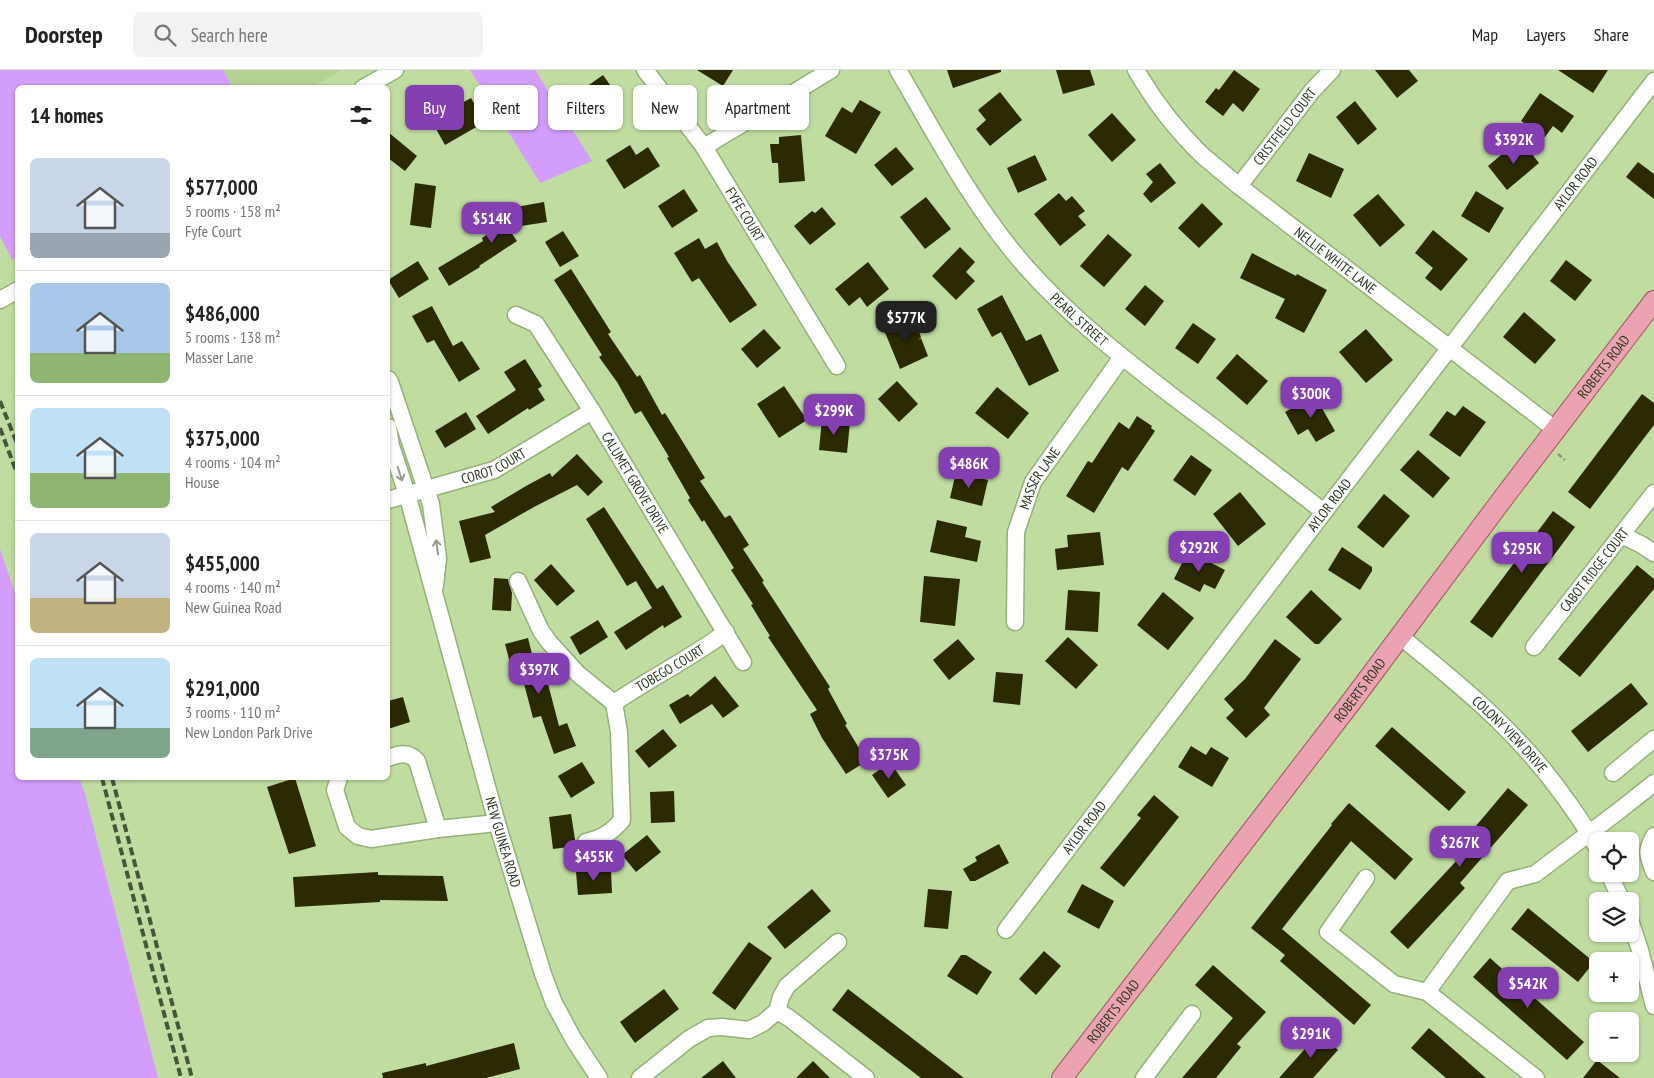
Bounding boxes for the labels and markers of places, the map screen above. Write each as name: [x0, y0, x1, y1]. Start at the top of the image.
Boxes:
pin: $392K: [1479, 122, 1549, 165]
pin: $514K: [457, 202, 527, 244]
pin: $577K: [871, 300, 941, 343]
pin: $300K: [1276, 376, 1346, 419]
pin: $299K: [799, 394, 869, 436]
pin: $486K: [934, 446, 1004, 489]
pin: $292K: [1164, 530, 1234, 573]
pin: $295K: [1487, 532, 1557, 574]
pin: $397K: [504, 652, 574, 695]
pin: $375K: [854, 738, 924, 780]
pin: $267K: [1425, 826, 1495, 868]
pin: $455K: [559, 840, 629, 882]
pin: $542K: [1493, 966, 1563, 1009]
pin: $291K: [1276, 1016, 1346, 1059]

